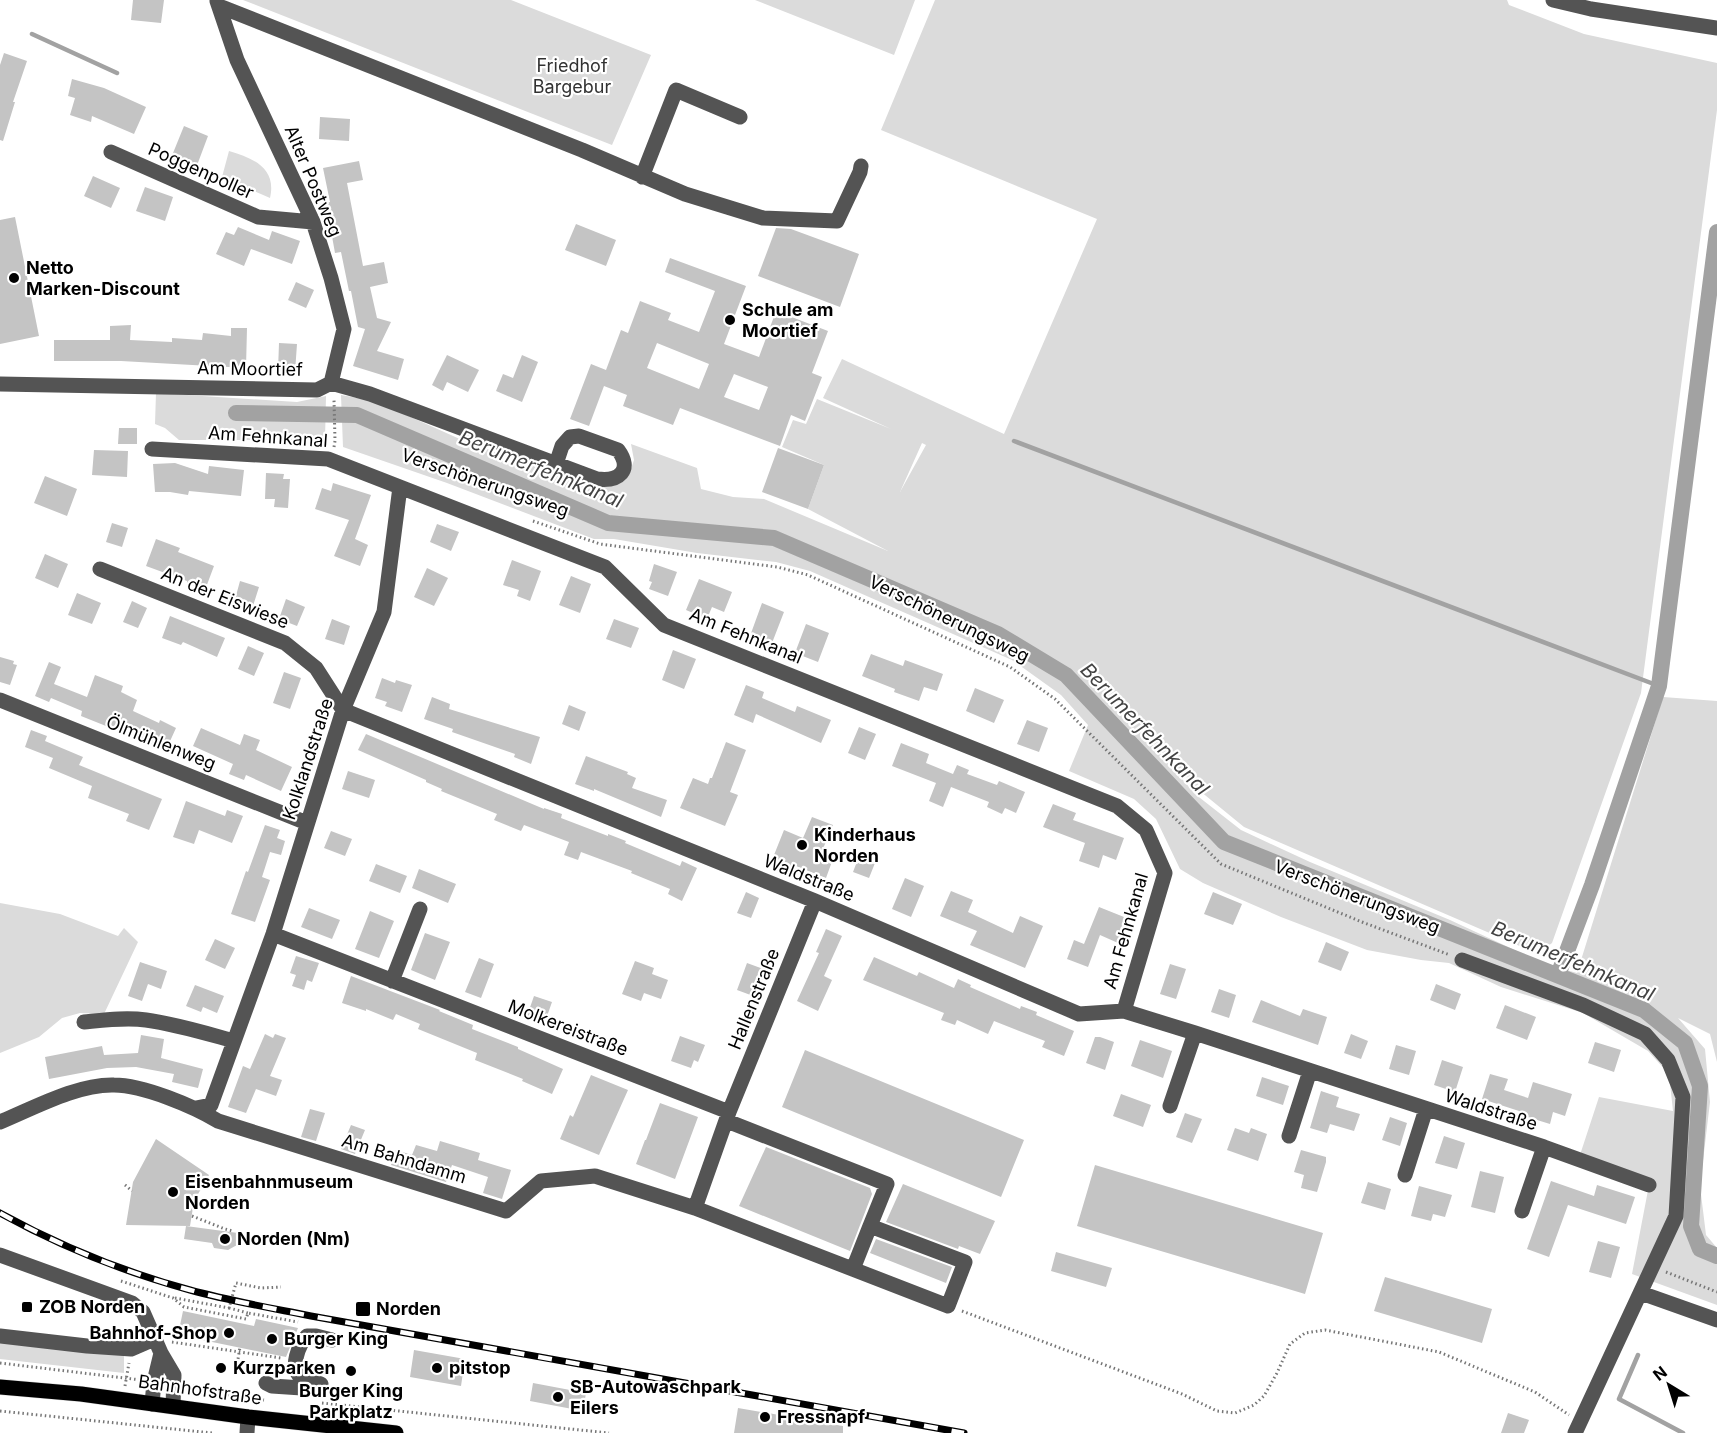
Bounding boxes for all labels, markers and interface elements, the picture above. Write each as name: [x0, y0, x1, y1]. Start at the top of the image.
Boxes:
park label: Friedhof Bargebur: [533, 55, 611, 97]
street label: Alter Postweg: [281, 122, 346, 240]
street label: Poggenpoller: [145, 138, 257, 203]
place label: Netto Marken-Discount: [26, 257, 180, 299]
marker: Netto Marken-Discount: [7, 271, 21, 285]
place label: Schule am Moortief: [742, 299, 834, 341]
marker: Schule am Moortief: [723, 313, 737, 327]
street label: Am Moortief: [197, 357, 303, 380]
street label: Am Fehnkanal: [207, 422, 329, 451]
water label: Berumerfehnkanal: [456, 425, 627, 513]
street label: Verschönerungsweg: [399, 444, 572, 521]
street label: An der Eiswiese: [158, 562, 292, 633]
street label: Verschönerungsweg: [866, 571, 1033, 666]
street label: Am Fehnkanal: [687, 603, 806, 668]
water label: Berumerfehnkanal: [1076, 658, 1214, 800]
street label: Kolklandstraße: [278, 695, 337, 822]
street label: Ölmühlenweg: [103, 710, 220, 774]
place label: Kinderhaus Norden: [814, 824, 916, 866]
marker: Kinderhaus Norden: [795, 838, 809, 852]
street label: Waldstraße: [761, 850, 858, 905]
street label: Verschönerungsweg: [1271, 855, 1443, 938]
street label: Am Fehnkanal: [1099, 870, 1152, 991]
water label: Berumerfehnkanal: [1488, 916, 1658, 1006]
street label: Hallenstraße: [724, 945, 783, 1052]
street label: Molkereistraße: [505, 995, 631, 1060]
street label: Waldstraße: [1442, 1085, 1540, 1134]
street label: Am Bahndamm: [339, 1130, 469, 1187]
place label: Eisenbahnmuseum Norden: [185, 1171, 353, 1213]
marker: Eisenbahnmuseum Norden: [166, 1185, 180, 1199]
place label: Norden (Nm): [237, 1228, 350, 1249]
marker: Norden (Nm): [218, 1232, 232, 1246]
place label: ZOB Norden: [39, 1296, 145, 1317]
place label: Norden: [376, 1298, 441, 1319]
marker: ZOB Norden: [20, 1300, 34, 1314]
marker: Norden: [354, 1300, 372, 1318]
place label: Bahnhof-Shop: [89, 1322, 217, 1343]
marker: Bahnhof-Shop: [222, 1326, 236, 1340]
place label: Burger King: [284, 1328, 388, 1349]
marker: Burger King: [265, 1332, 279, 1346]
north arrow: [1639, 1355, 1699, 1415]
place label: Kurzparken: [233, 1357, 336, 1378]
place label: pitstop: [449, 1357, 511, 1378]
marker: Kurzparken: [214, 1361, 228, 1375]
marker: pitstop: [430, 1361, 444, 1375]
text: N: [1649, 1362, 1671, 1385]
marker: Burger King Parkplatz: [344, 1364, 358, 1378]
street label: Bahnhofstraße: [137, 1370, 263, 1409]
place label: SB-Autowaschpark Eilers: [570, 1376, 742, 1418]
place label: Burger King Parkplatz: [299, 1380, 403, 1422]
marker: SB-Autowaschpark Eilers: [551, 1390, 565, 1404]
place label: Fressnapf: [777, 1406, 865, 1427]
marker: Fressnapf: [758, 1410, 772, 1424]

